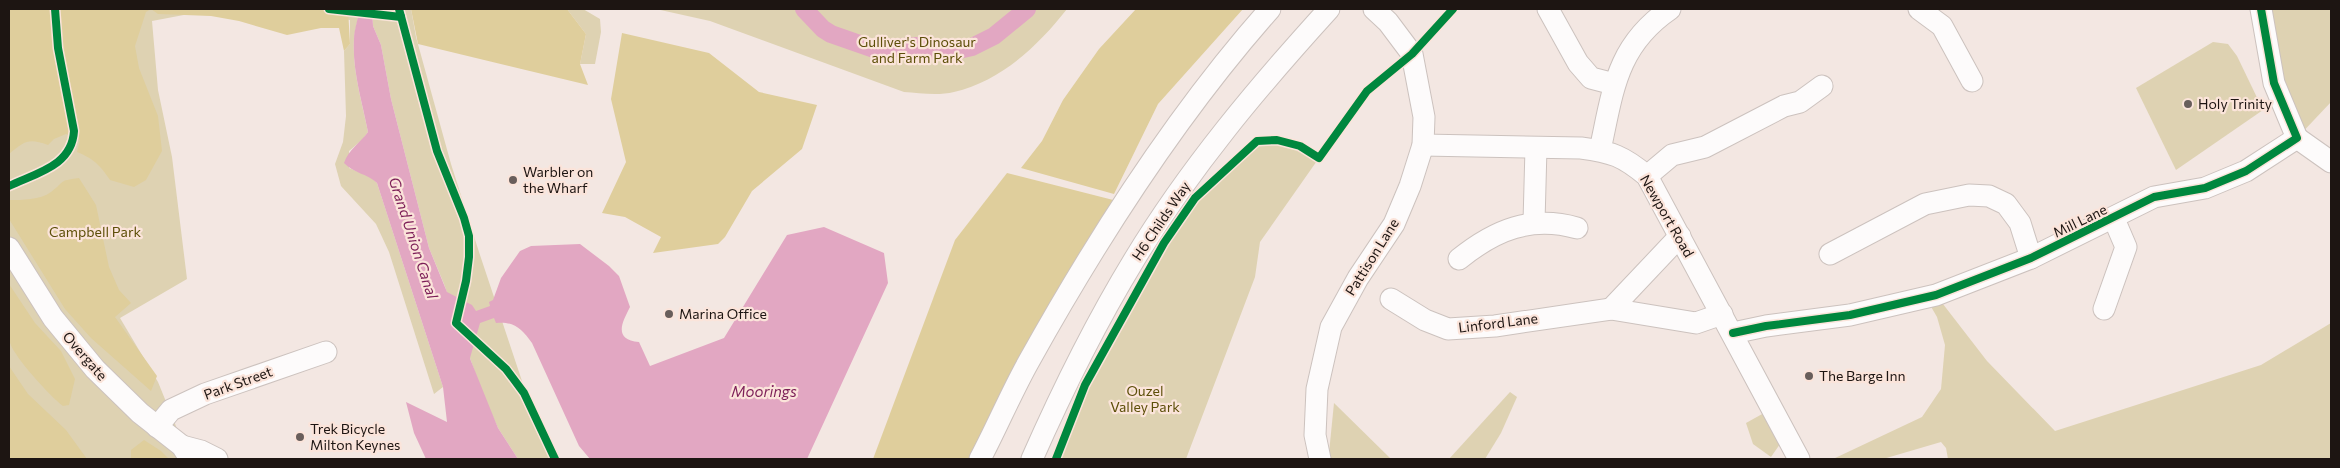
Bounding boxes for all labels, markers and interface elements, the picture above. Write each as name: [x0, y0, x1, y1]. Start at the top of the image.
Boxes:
park label: Gulliver's Dinosaur and Farm Park: [858, 33, 976, 66]
place label: Holy Trinity: [2198, 95, 2272, 112]
marker: Holy Trinity: [2182, 98, 2194, 110]
place label: Warbler on the Wharf: [523, 163, 593, 196]
street label: Newport Road: [1637, 172, 1698, 260]
marker: Warbler on the Wharf: [507, 174, 519, 186]
water label: Grand Union Canal: [386, 175, 443, 302]
street label: H6 Childs Way: [1128, 178, 1193, 263]
street label: Mill Lane: [2050, 200, 2109, 241]
street label: Pattison Lane: [1341, 215, 1402, 298]
park label: Campbell Park: [49, 223, 141, 240]
place label: Marina Office: [679, 305, 767, 322]
marker: Marina Office: [663, 308, 675, 320]
street label: Linford Lane: [1457, 309, 1539, 336]
street label: Overgate: [60, 328, 111, 384]
street label: Park Street: [201, 362, 275, 403]
place label: The Barge Inn: [1819, 367, 1906, 384]
marker: The Barge Inn: [1803, 370, 1815, 382]
water label: Moorings: [731, 382, 797, 400]
park label: Ouzel Valley Park: [1110, 382, 1180, 415]
place label: Trek Bicycle Milton Keynes: [310, 420, 400, 453]
marker: Trek Bicycle Milton Keynes: [294, 431, 306, 443]

